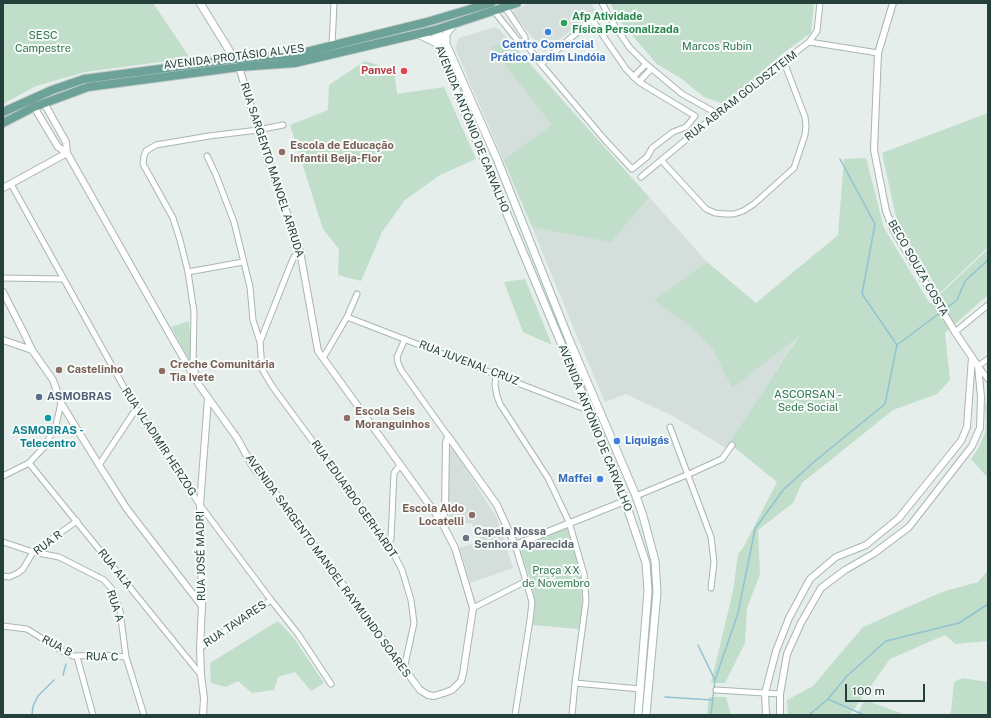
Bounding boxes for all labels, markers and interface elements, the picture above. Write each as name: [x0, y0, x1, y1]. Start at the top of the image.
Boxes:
place label: Afp Atividade Física Personalizada: [572, 10, 679, 36]
marker: Afp Atividade Física Personalizada: [559, 18, 569, 28]
marker: Centro Comercial Prático Jardim Lindóia: [543, 27, 553, 37]
park label: SESC Campestre: [15, 29, 71, 55]
place label: Centro Comercial Prático Jardim Lindóia: [490, 38, 606, 64]
park label: Marcos Rubin: [682, 40, 752, 54]
street label: AVENIDA PROTÁSIO ALVES: [163, 42, 305, 72]
street label: AVENIDA ANTÔNIO DE CARVALHO: [432, 43, 512, 215]
street label: RUA ABRAM GOLDSZTEIM: [682, 48, 800, 144]
place label: Panvel: [361, 64, 396, 78]
marker: Panvel: [399, 66, 409, 76]
street label: RUA SARGENTO MANOEL ARRUDA: [237, 81, 307, 259]
place label: Escola de Educação Infantil Beija-Flor: [290, 139, 394, 165]
marker: Escola de Educação Infantil Beija-Flor: [277, 147, 287, 157]
street label: BECO SOUZA COSTA: [885, 217, 951, 319]
street label: RUA JUVENAL CRUZ: [417, 338, 521, 388]
street label: AVENIDA ANTÔNIO DE CARVALHO: [555, 342, 635, 514]
place label: Creche Comunitária Tia Ivete: [170, 358, 275, 384]
place label: Castelinho: [67, 363, 123, 377]
marker: Castelinho: [54, 365, 64, 375]
marker: Creche Comunitária Tia Ivete: [157, 366, 167, 376]
street label: RUA VLADIMIR HERZOG: [119, 385, 199, 499]
park label: ASCORSAN - Sede Social: [774, 388, 842, 414]
place label: ASMOBRAS: [47, 390, 112, 404]
marker: ASMOBRAS: [34, 392, 44, 402]
place label: Escola Seis Moranguinhos: [355, 405, 430, 431]
marker: ASMOBRAS - Telecentro: [43, 413, 53, 423]
marker: Escola Seis Moranguinhos: [342, 413, 352, 423]
place label: ASMOBRAS - Telecentro: [12, 424, 84, 450]
place label: Liquigás: [625, 434, 669, 448]
marker: Liquigás: [612, 436, 622, 446]
street label: RUA EDUARDO GERHARDT: [308, 438, 400, 560]
street label: AVENIDA SARGENTO MANOEL RAYMUNDO SOARES: [243, 452, 413, 680]
place label: Maffei: [558, 472, 592, 486]
marker: Maffei: [595, 474, 605, 484]
place label: Escola Aldo Locatelli: [402, 502, 464, 528]
marker: Escola Aldo Locatelli: [467, 510, 477, 520]
street label: RUA JOSÉ MADRI: [194, 511, 208, 601]
place label: Capela Nossa Senhora Aparecida: [474, 525, 574, 551]
street label: RUA R: [31, 528, 65, 558]
marker: Capela Nossa Senhora Aparecida: [461, 533, 471, 543]
street label: RUA ALA: [95, 547, 135, 591]
park label: Praça XX de Novembro: [522, 564, 590, 590]
street label: RUA A: [104, 588, 126, 624]
street label: RUA TAVARES: [201, 598, 269, 650]
street label: RUA B: [40, 633, 74, 659]
street label: RUA C: [86, 650, 118, 664]
scale bar: [847, 676, 927, 702]
text: 100 m: [852, 684, 885, 698]

